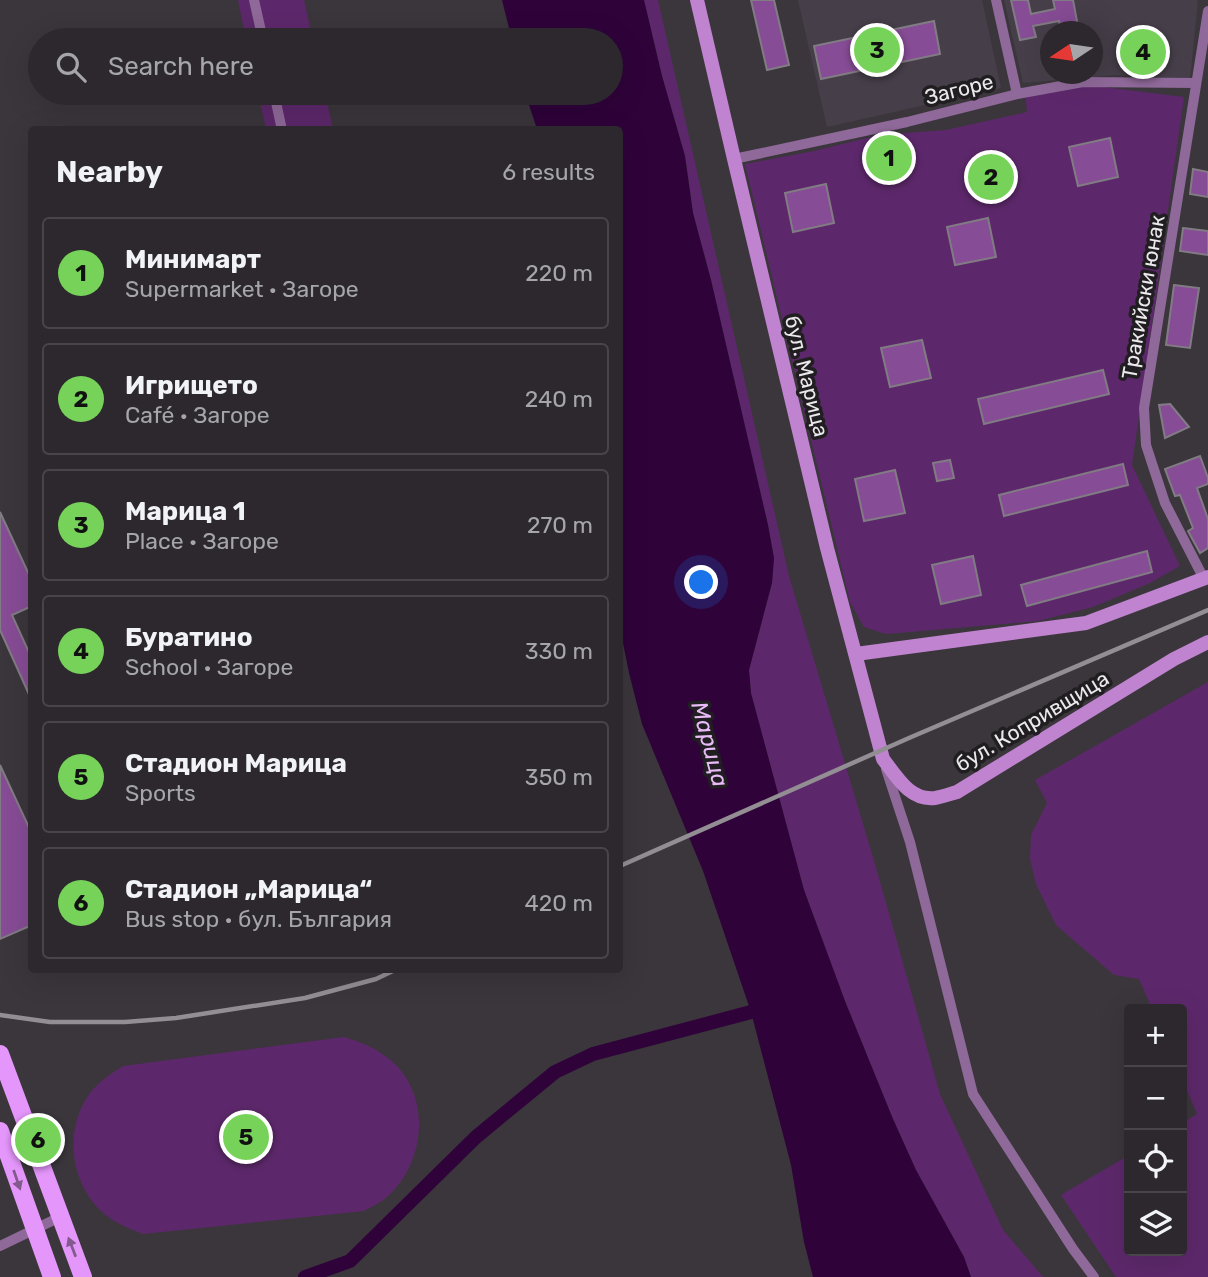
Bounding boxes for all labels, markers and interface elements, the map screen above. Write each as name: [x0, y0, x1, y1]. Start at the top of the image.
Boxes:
north arrow: [1040, 21, 1103, 84]
pin: 3: [854, 24, 900, 76]
pin: 4: [1120, 26, 1166, 78]
search box: [28, 28, 623, 105]
icon: search: [52, 48, 90, 86]
text: Search here: [108, 51, 254, 82]
street label: Загоре: [922, 68, 996, 110]
pin: 1: [866, 132, 912, 184]
pin: 2: [968, 151, 1014, 203]
text: Nearby: [56, 154, 163, 190]
text: 6 results: [502, 158, 595, 186]
street label: Тракийски юнак: [1116, 213, 1170, 381]
text: Минимарт: [125, 244, 261, 275]
text: 1: [75, 259, 87, 287]
text: 220 m: [525, 259, 593, 287]
text: Supermarket · Загоре: [125, 275, 359, 303]
street label: бул. Марица: [780, 313, 834, 439]
text: Игрището: [125, 370, 258, 401]
text: 2: [74, 385, 88, 413]
text: 240 m: [525, 385, 593, 413]
text: Café · Загоре: [125, 401, 270, 429]
text: Марица 1: [125, 496, 246, 527]
text: 3: [73, 511, 89, 539]
text: 270 m: [527, 511, 593, 539]
text: Place · Загоре: [125, 527, 279, 555]
your location: [684, 565, 718, 599]
text: Буратино: [125, 622, 253, 653]
text: 4: [73, 637, 89, 665]
text: 330 m: [525, 637, 593, 665]
text: School · Загоре: [125, 653, 293, 681]
street label: бул. Копривщица: [951, 665, 1113, 777]
water label: Марица: [685, 698, 735, 790]
text: Стадион Марица: [125, 748, 347, 779]
text: 5: [74, 763, 88, 791]
text: 350 m: [525, 763, 593, 791]
text: Sports: [125, 779, 196, 807]
text: Стадион „Марица“: [125, 874, 372, 905]
text: 6: [74, 889, 88, 917]
text: 420 m: [525, 889, 593, 917]
text: Bus stop · бул. България: [125, 905, 392, 933]
map controls: [1124, 1004, 1187, 1256]
button: +: [1124, 1004, 1187, 1067]
button: −: [1124, 1067, 1187, 1130]
pin: 5: [223, 1111, 269, 1163]
pin: 6: [15, 1114, 61, 1166]
button: locate: [1124, 1130, 1187, 1193]
one-way arrow: [12, 1170, 23, 1191]
button: layers: [1124, 1193, 1187, 1256]
one-way arrow: [66, 1236, 77, 1257]

